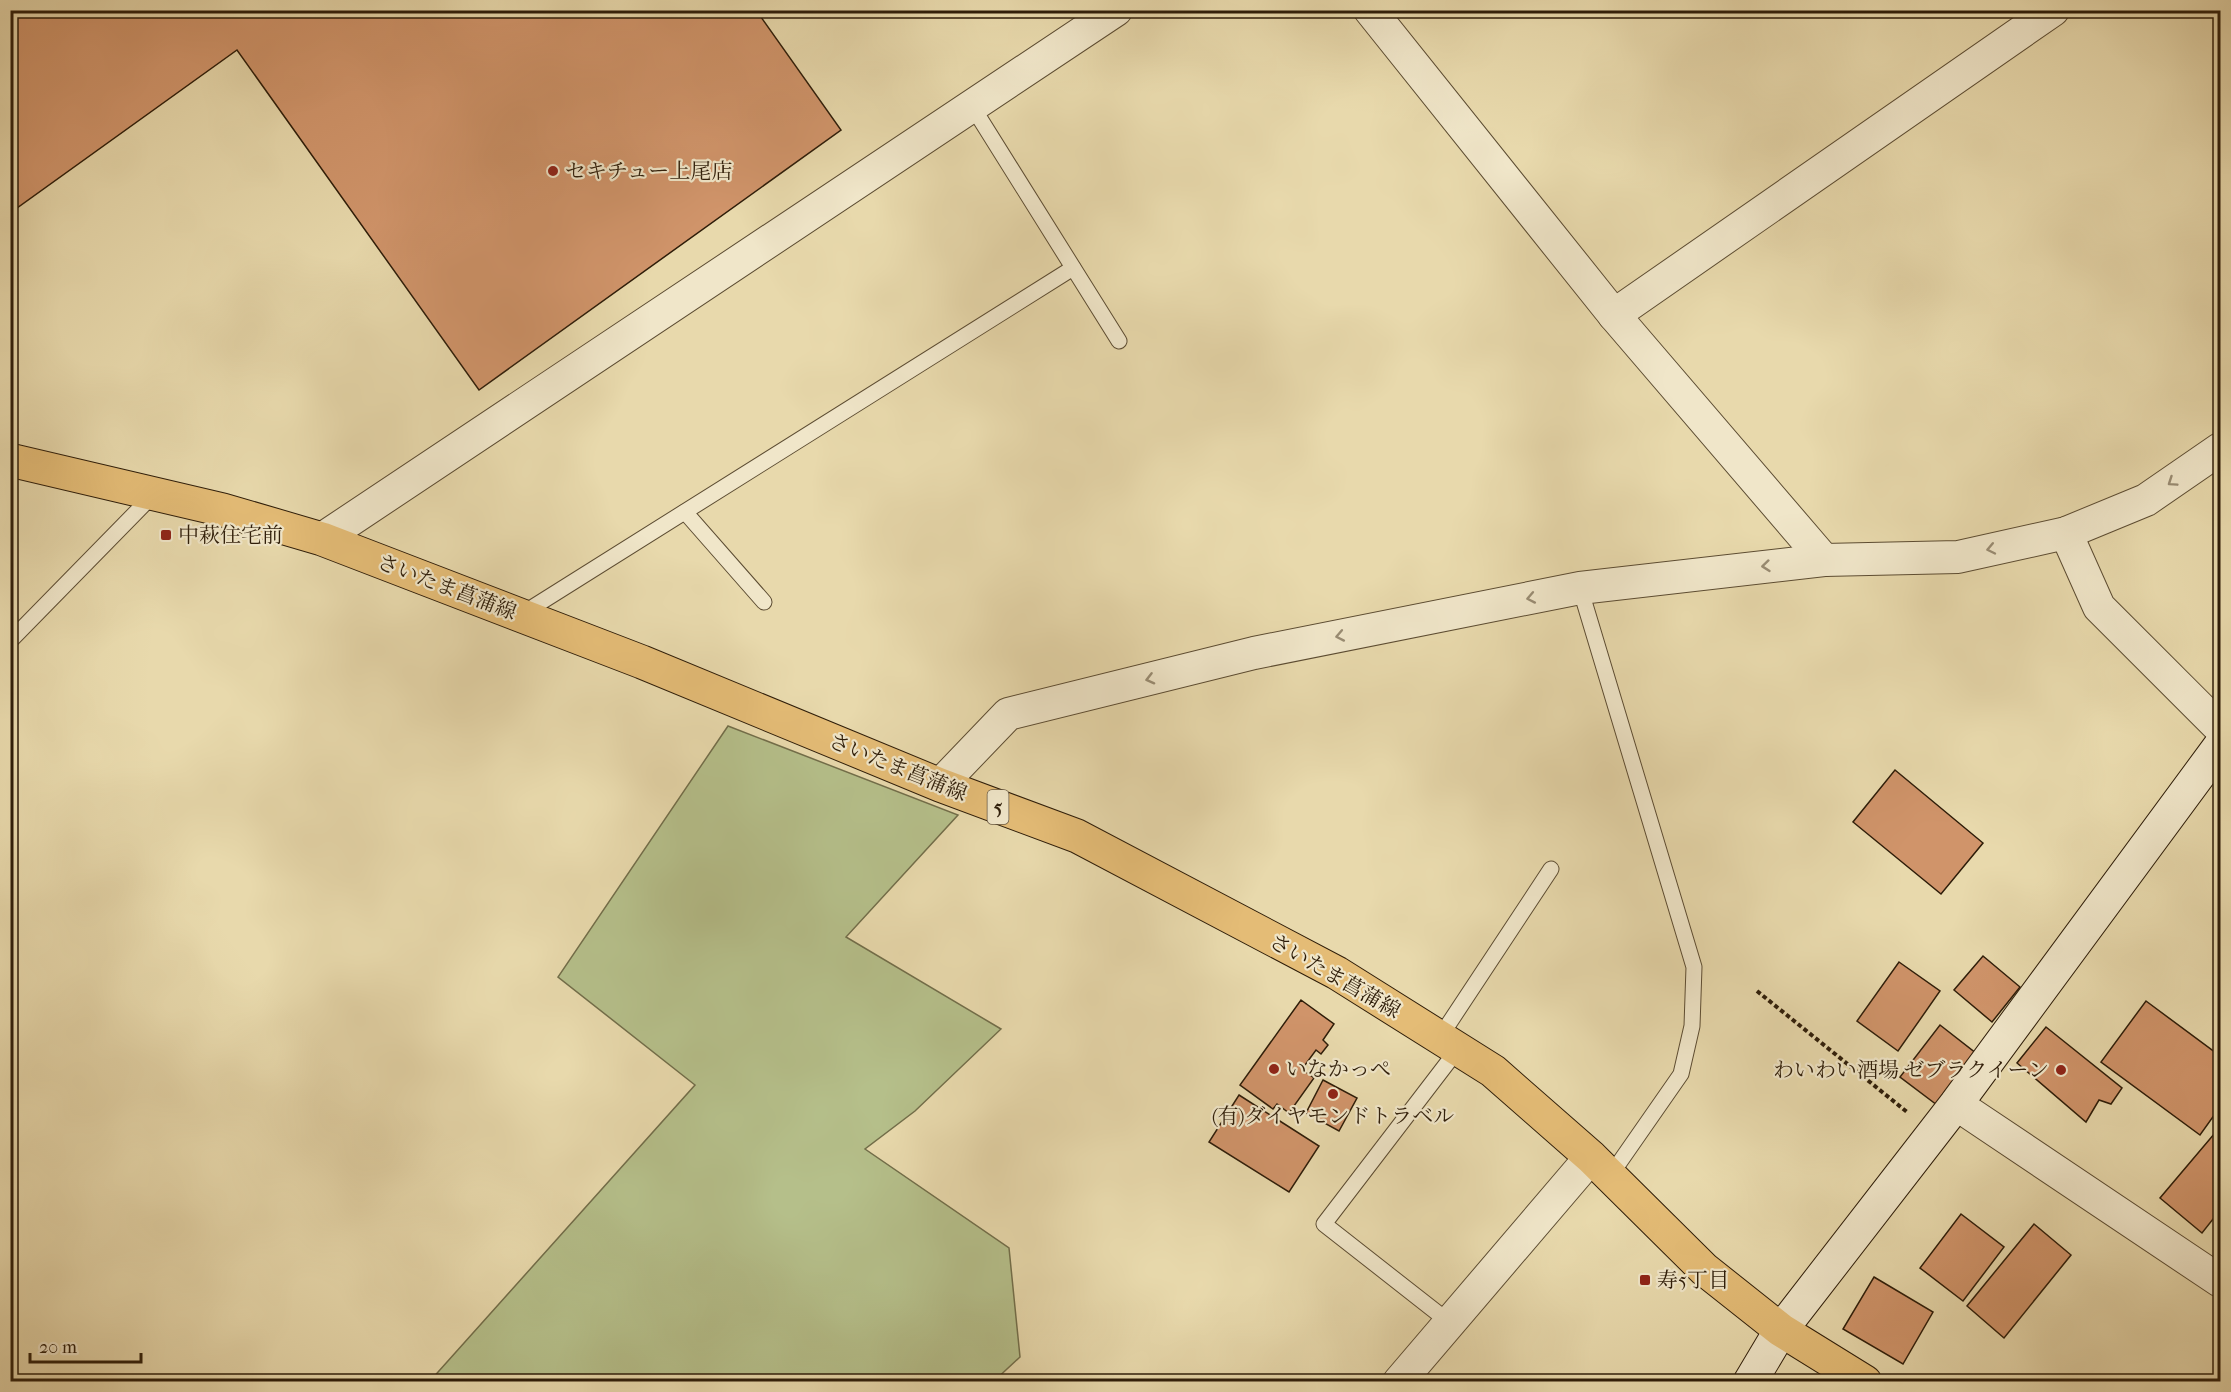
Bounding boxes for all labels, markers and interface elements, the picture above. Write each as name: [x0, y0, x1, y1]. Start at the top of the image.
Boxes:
place label: セキチュー上尾店: [565, 159, 732, 183]
marker: セキチュー上尾店: [546, 164, 560, 178]
one-way arrow: [2168, 475, 2179, 486]
place label: 中萩住宅前: [178, 523, 283, 547]
marker: 中萩住宅前: [159, 528, 173, 542]
one-way arrow: [1987, 542, 1997, 555]
street label: さいたま菖蒲線: [374, 549, 520, 625]
one-way arrow: [1761, 559, 1770, 572]
one-way arrow: [1526, 591, 1536, 604]
one-way arrow: [1335, 629, 1345, 642]
one-way arrow: [1145, 671, 1155, 684]
street label: さいたま菖蒲線: [825, 728, 971, 806]
road number: 5: [988, 790, 1008, 824]
street label: さいたま菖蒲線: [1265, 929, 1405, 1023]
place label: いなかっぺ: [1286, 1057, 1391, 1081]
place label: わいわい酒場 ゼブラクイーン: [1773, 1058, 2049, 1082]
marker: いなかっぺ: [1267, 1062, 1281, 1076]
marker: わいわい酒場 ゼブラクイーン: [2054, 1063, 2068, 1077]
marker: (有)ダイヤモンドトラベル: [1326, 1087, 1340, 1101]
place label: (有)ダイヤモンドトラベル: [1212, 1104, 1454, 1128]
place label: 寿5丁目: [1657, 1268, 1729, 1292]
marker: 寿5丁目: [1638, 1273, 1652, 1287]
scale bar: [30, 1326, 141, 1364]
text: 20 m: [39, 1337, 77, 1358]

